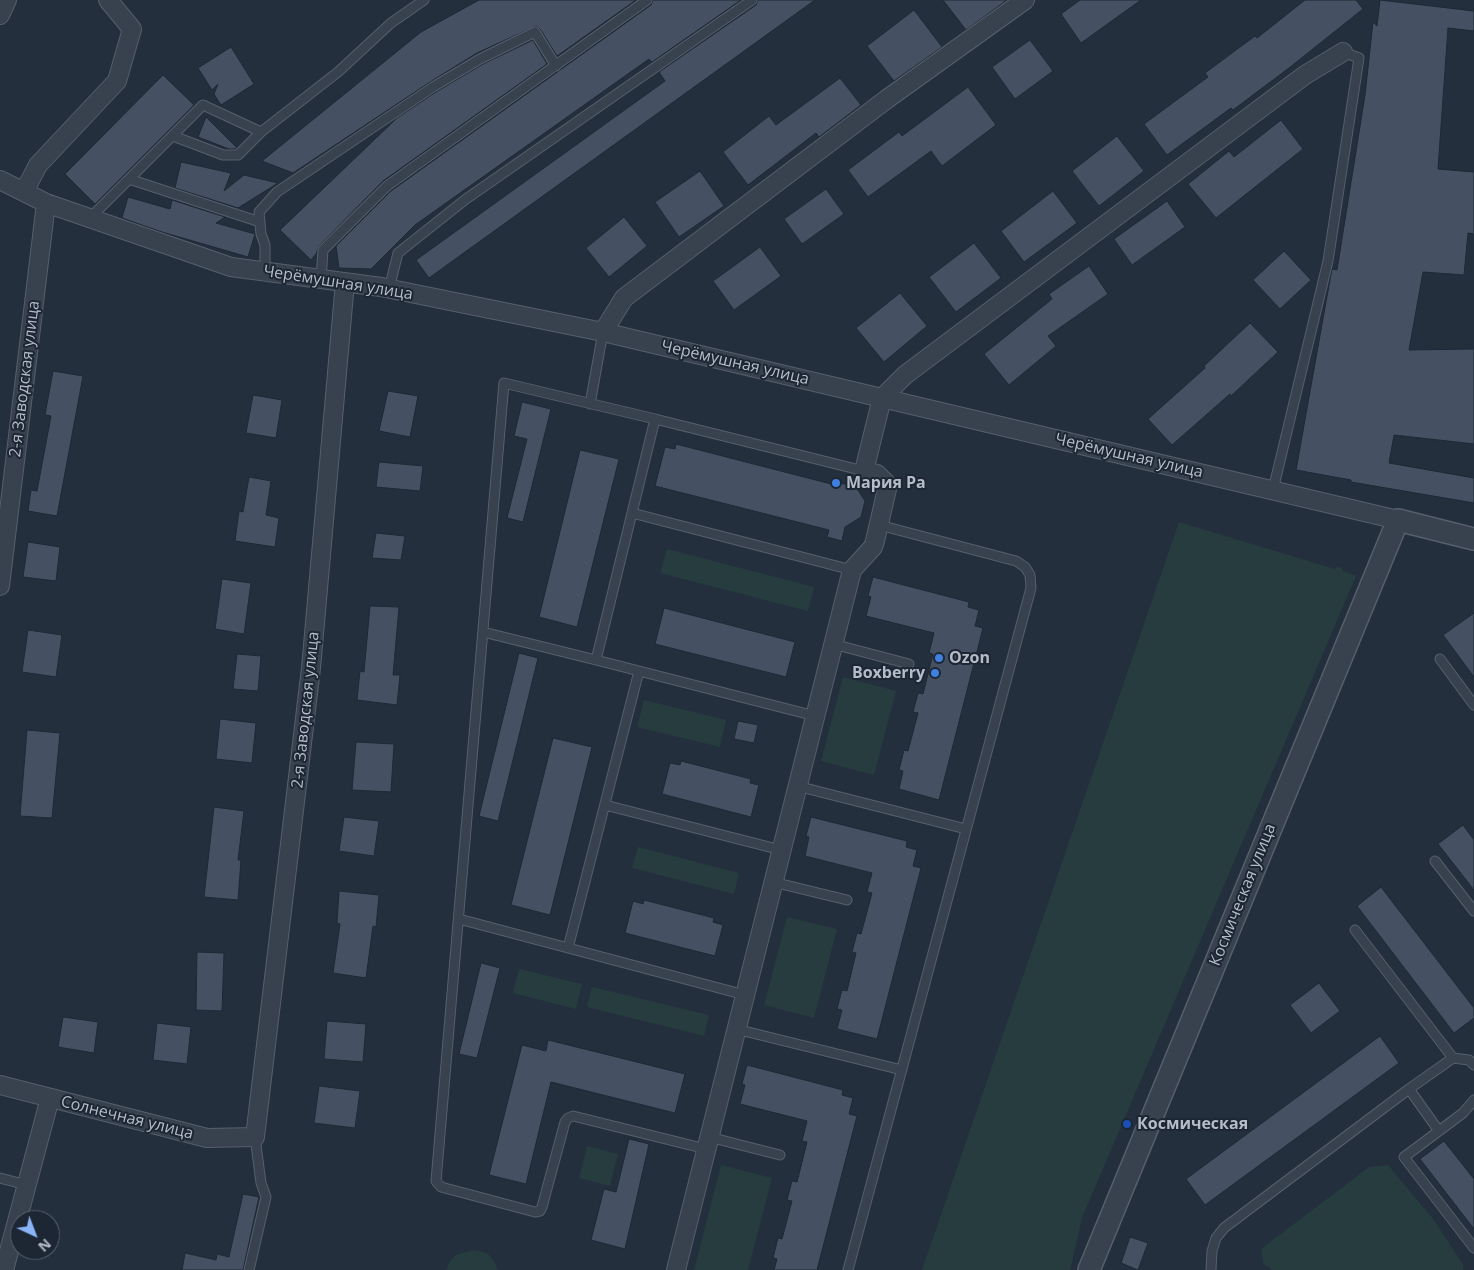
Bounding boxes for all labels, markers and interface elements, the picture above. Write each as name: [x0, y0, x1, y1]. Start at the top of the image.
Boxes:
street label: Черёмушная улица: [262, 262, 414, 304]
street label: 2-я Заводская улица: [6, 300, 44, 458]
street label: Черёмушная улица: [659, 337, 811, 389]
street label: Черёмушная улица: [1053, 430, 1205, 482]
place label: Мария Ра: [846, 473, 926, 493]
marker: Мария Ра: [830, 477, 842, 489]
street label: 2-я Заводская улица: [288, 631, 324, 789]
place label: Ozon: [949, 648, 990, 668]
marker: Ozon: [933, 652, 945, 664]
place label: Boxberry: [852, 663, 925, 683]
marker: Boxberry: [929, 667, 941, 679]
street label: Космическая улица: [1206, 821, 1280, 969]
street label: Солнечная улица: [59, 1092, 195, 1144]
place label: Космическая: [1137, 1114, 1248, 1134]
marker: Космическая: [1121, 1118, 1133, 1130]
north arrow: [10, 1210, 60, 1260]
text: N: [34, 1235, 56, 1256]

